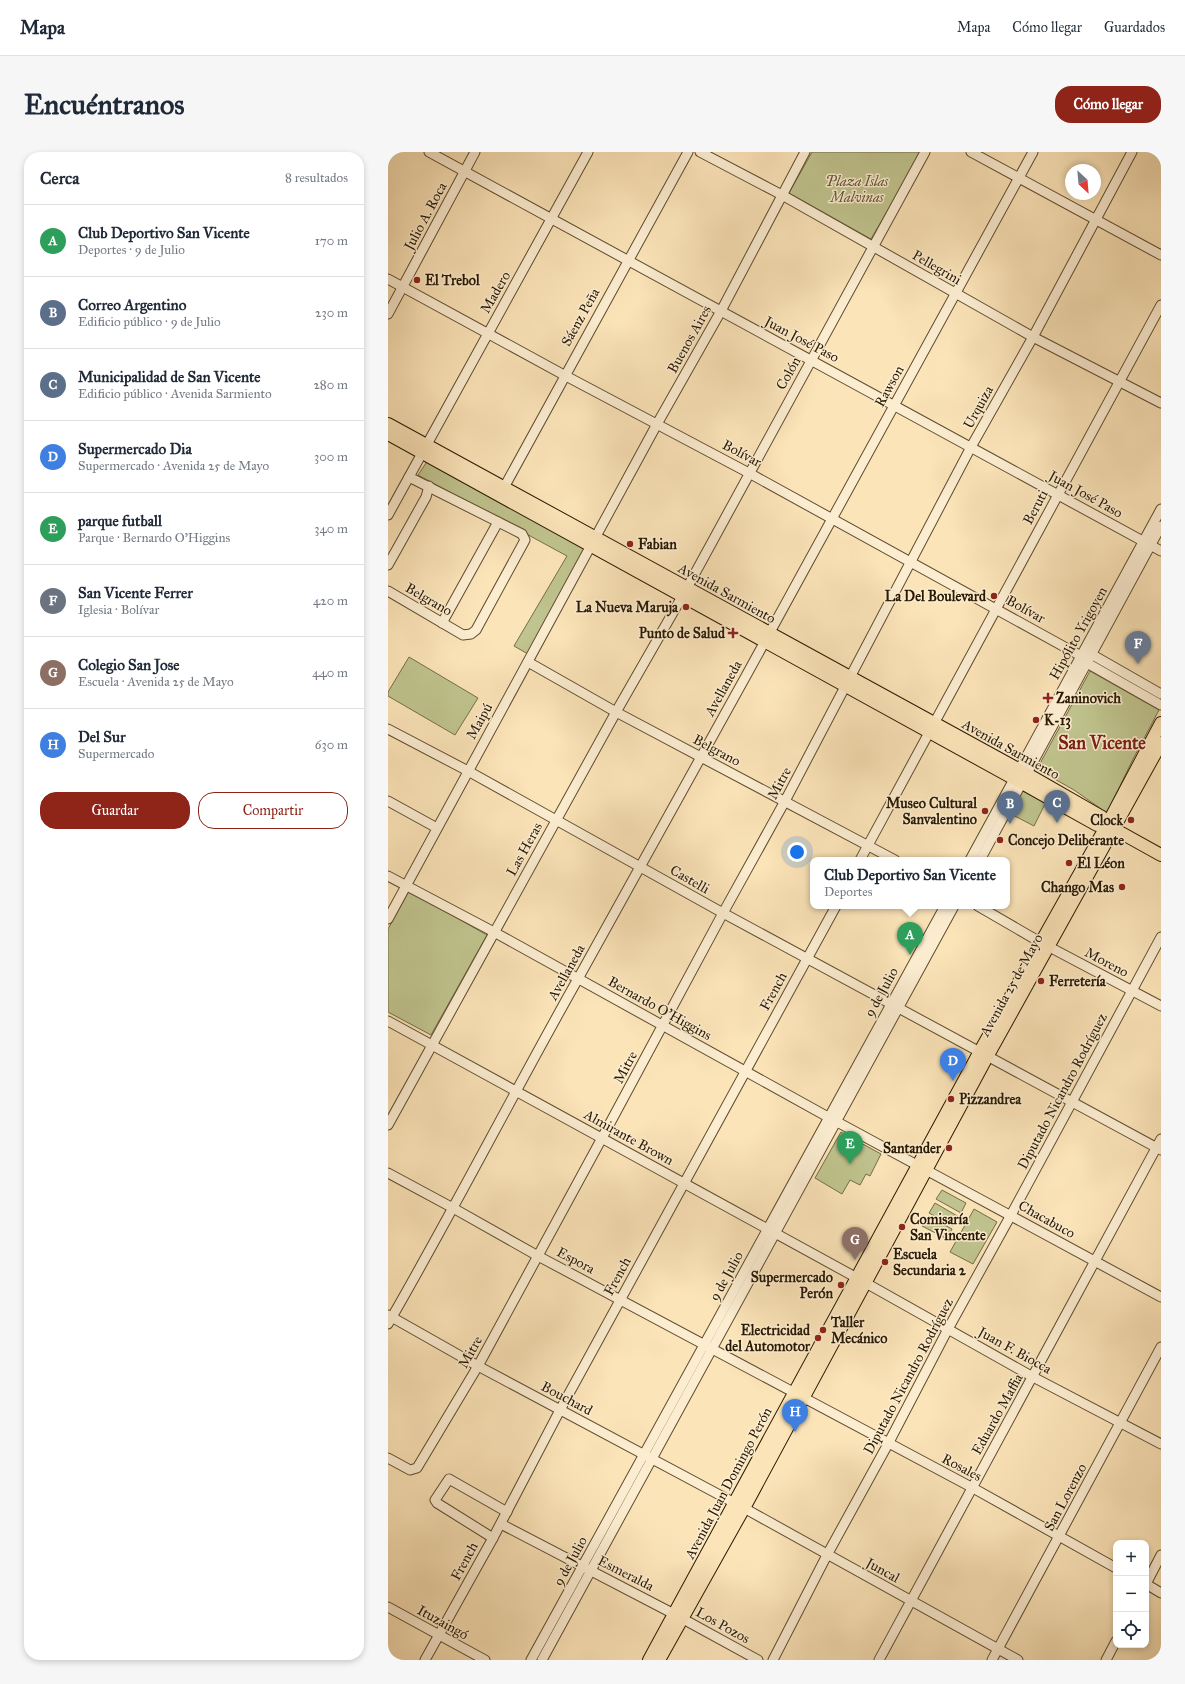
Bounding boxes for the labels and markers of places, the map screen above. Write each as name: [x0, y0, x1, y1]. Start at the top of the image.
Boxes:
place label: El Trebol: [425, 272, 481, 289]
marker: El Trebol: [412, 275, 422, 285]
place label: Fabian: [638, 536, 677, 553]
marker: Fabian: [625, 539, 635, 549]
place label: La Del Boulevard: [885, 588, 987, 605]
marker: La Del Boulevard: [989, 591, 999, 601]
place label: La Nueva Maruja: [576, 599, 679, 617]
marker: La Nueva Maruja: [681, 602, 691, 612]
place label: Punto de Salud: [639, 625, 726, 642]
marker: Punto de Salud: [728, 628, 738, 638]
pin: F: [1125, 631, 1151, 664]
place label: Zaninovich: [1056, 690, 1121, 707]
marker: Zaninovich: [1043, 693, 1053, 703]
place label: K-13: [1044, 712, 1071, 730]
marker: K-13: [1031, 715, 1041, 725]
pin: C: [1044, 790, 1070, 823]
pin: B: [997, 791, 1023, 824]
place label: Museo Cultural Sanvalentino: [886, 795, 978, 828]
marker: Museo Cultural Sanvalentino: [980, 806, 990, 816]
place label: Clock: [1090, 812, 1123, 829]
marker: Clock: [1126, 815, 1136, 825]
place label: Concejo Deliberante: [1008, 832, 1124, 850]
marker: Concejo Deliberante: [995, 835, 1005, 845]
place label: El Léon: [1077, 855, 1125, 872]
marker: El Léon: [1064, 858, 1074, 868]
place label: Chango Mas: [1041, 879, 1114, 897]
marker: Chango Mas: [1117, 882, 1127, 892]
pin: A: [897, 922, 923, 955]
place label: Ferretería: [1049, 973, 1107, 990]
marker: Ferretería: [1036, 976, 1046, 986]
pin: D: [940, 1048, 966, 1081]
place label: Pizzandrea: [959, 1091, 1022, 1108]
marker: Pizzandrea: [946, 1094, 956, 1104]
pin: E: [837, 1131, 863, 1164]
place label: Santander: [883, 1140, 942, 1157]
marker: Santander: [944, 1143, 954, 1153]
place label: Comisaría San Vincente: [910, 1211, 986, 1244]
marker: Comisaría San Vincente: [897, 1222, 907, 1232]
pin: G: [842, 1227, 868, 1260]
place label: Escuela Secundaria 2: [893, 1246, 967, 1279]
marker: Escuela Secundaria 2: [880, 1257, 890, 1267]
place label: Supermercado Perón: [751, 1269, 833, 1302]
marker: Supermercado Perón: [836, 1280, 846, 1290]
place label: Taller Mecánico: [830, 1314, 887, 1347]
place label: Electricidad del Automotor: [725, 1322, 811, 1355]
marker: Taller Mecánico: [818, 1325, 828, 1335]
marker: Electricidad del Automotor: [813, 1333, 823, 1343]
pin: H: [782, 1399, 808, 1432]

